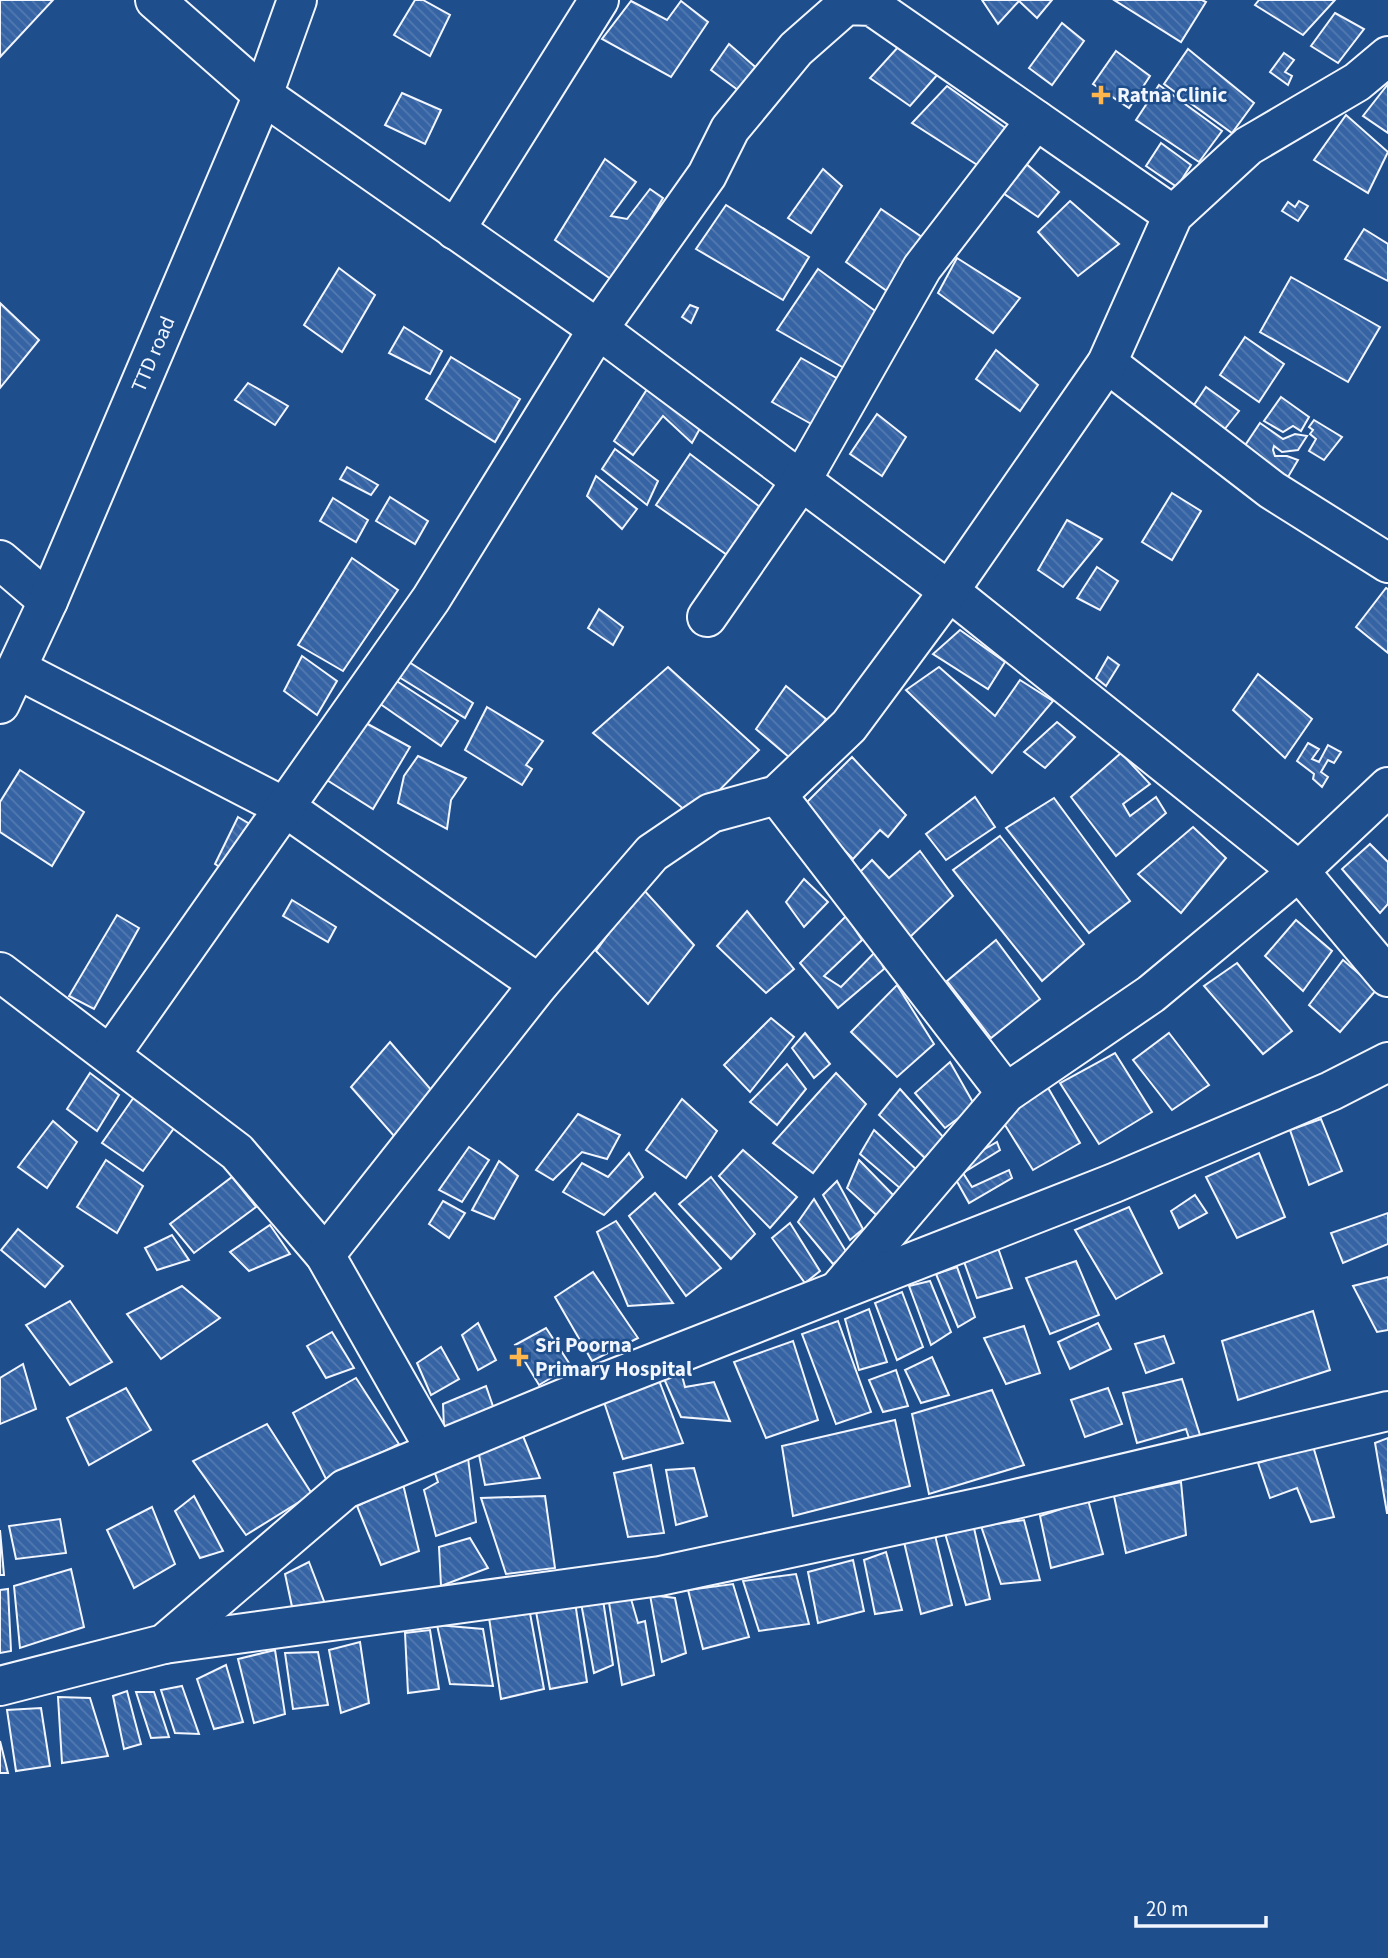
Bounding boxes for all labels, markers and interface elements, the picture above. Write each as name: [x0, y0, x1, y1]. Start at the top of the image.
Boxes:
place label: Ratna Clinic: [1117, 80, 1228, 110]
marker: Ratna Clinic: [1091, 85, 1111, 105]
street label: TTD road: [124, 311, 182, 397]
place label: Sri Poorna Primary Hospital: [535, 1330, 692, 1384]
marker: Sri Poorna Primary Hospital: [509, 1347, 529, 1367]
scale bar: [1136, 1884, 1266, 1928]
text: 20 m: [1146, 1894, 1188, 1924]

